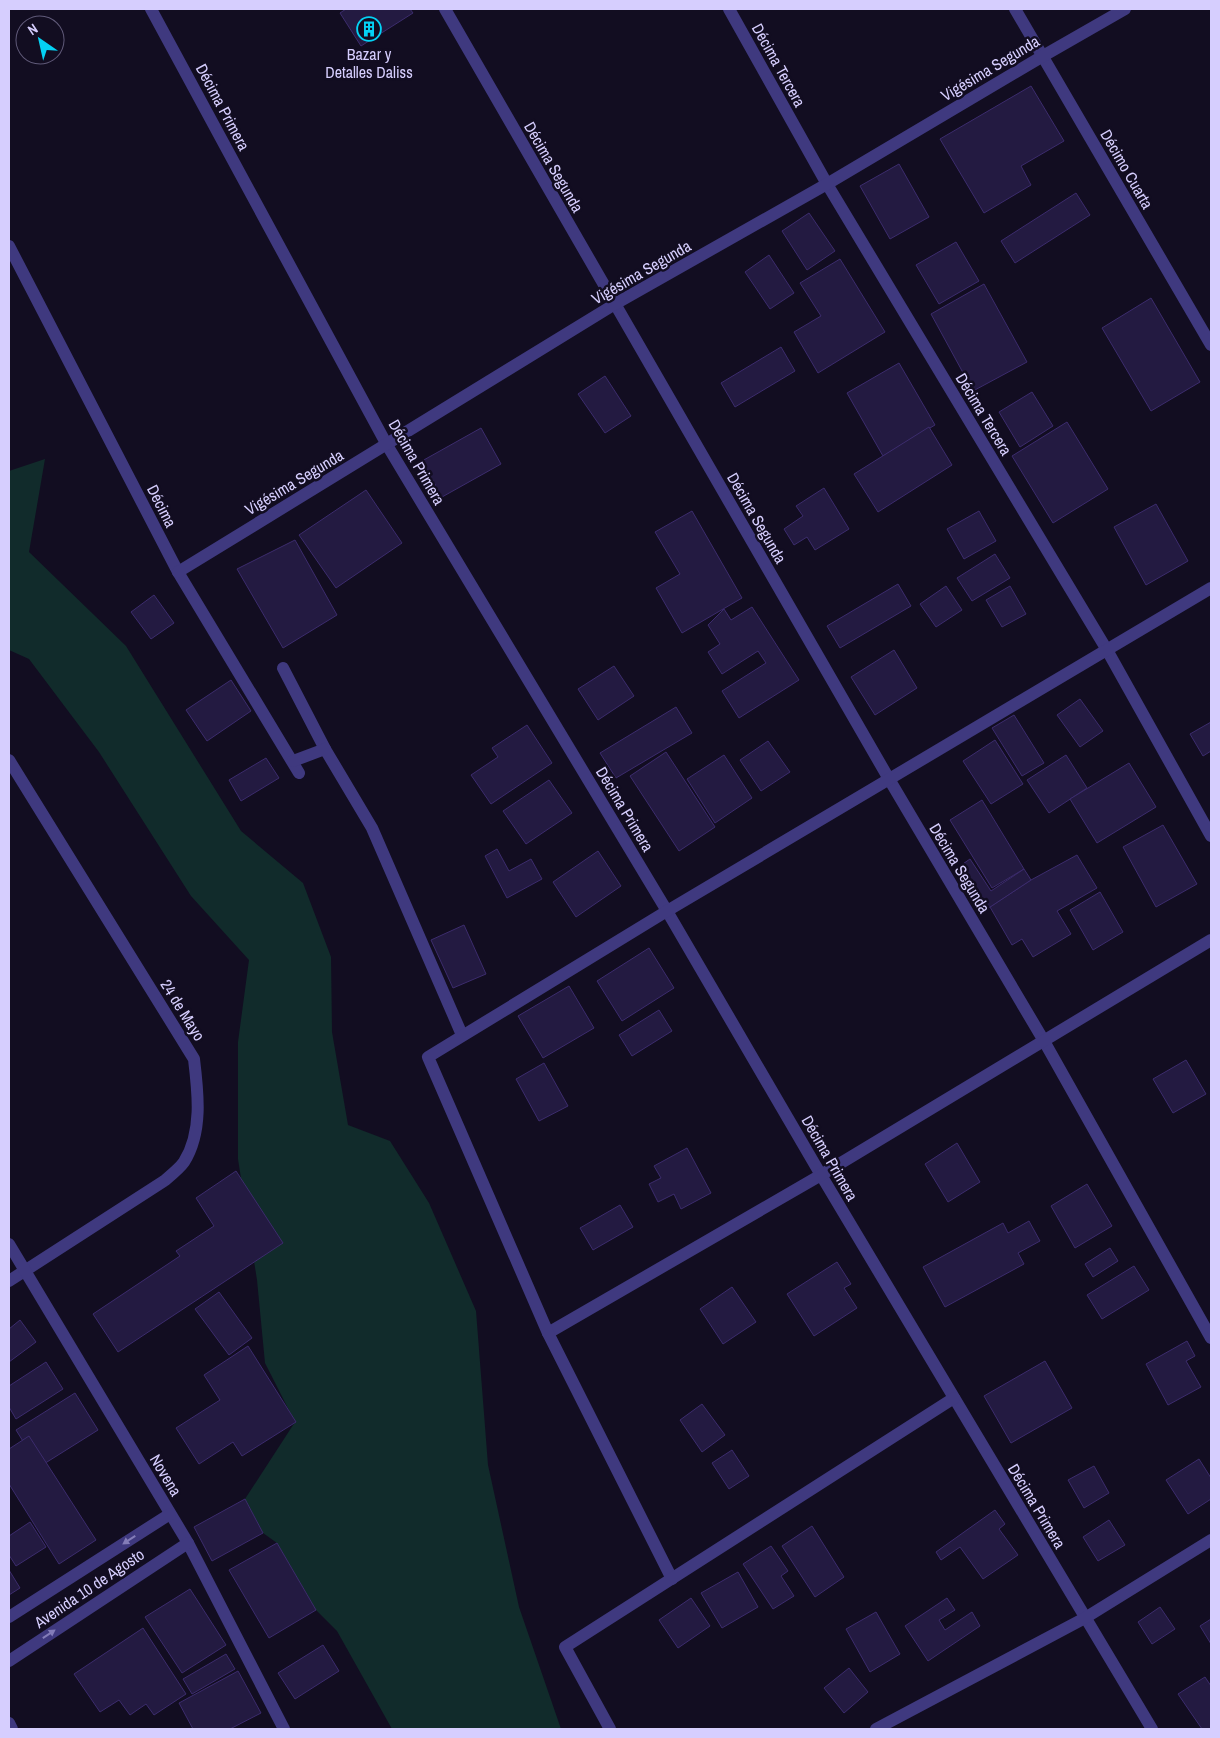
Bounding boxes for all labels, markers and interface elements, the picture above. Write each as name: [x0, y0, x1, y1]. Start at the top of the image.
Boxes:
north arrow: [15, 15, 65, 65]
building icon: Bazar y Detalles Daliss: [356, 16, 382, 42]
text: N: [24, 19, 41, 39]
street label: Décima Tercera: [747, 19, 811, 111]
street label: Vigésima Segunda: [937, 30, 1044, 106]
place label: Bazar y Detalles Daliss: [325, 43, 413, 83]
street label: Décima Primera: [191, 60, 255, 155]
street label: Décima Segunda: [519, 118, 589, 217]
street label: Décimo Cuarta: [1095, 125, 1159, 213]
street label: Vigésima Segunda: [587, 234, 695, 309]
street label: Décima Tercera: [951, 369, 1018, 460]
street label: Décima Primera: [384, 415, 451, 509]
street label: Vigésima Segunda: [241, 444, 348, 520]
street label: Décima Segunda: [722, 469, 792, 568]
street label: Décima: [142, 481, 182, 532]
street label: Décima Primera: [591, 762, 659, 856]
street label: Décima Segunda: [924, 819, 996, 918]
street label: 24 de Mayo: [156, 975, 210, 1045]
street label: Décima Primera: [797, 1111, 864, 1205]
street label: Novena: [145, 1450, 187, 1501]
street label: Décima Primera: [1003, 1459, 1071, 1553]
one-way arrow: [122, 1535, 136, 1545]
street label: Avenida 10 de Agosto: [29, 1543, 148, 1634]
one-way arrow: [43, 1630, 56, 1639]

